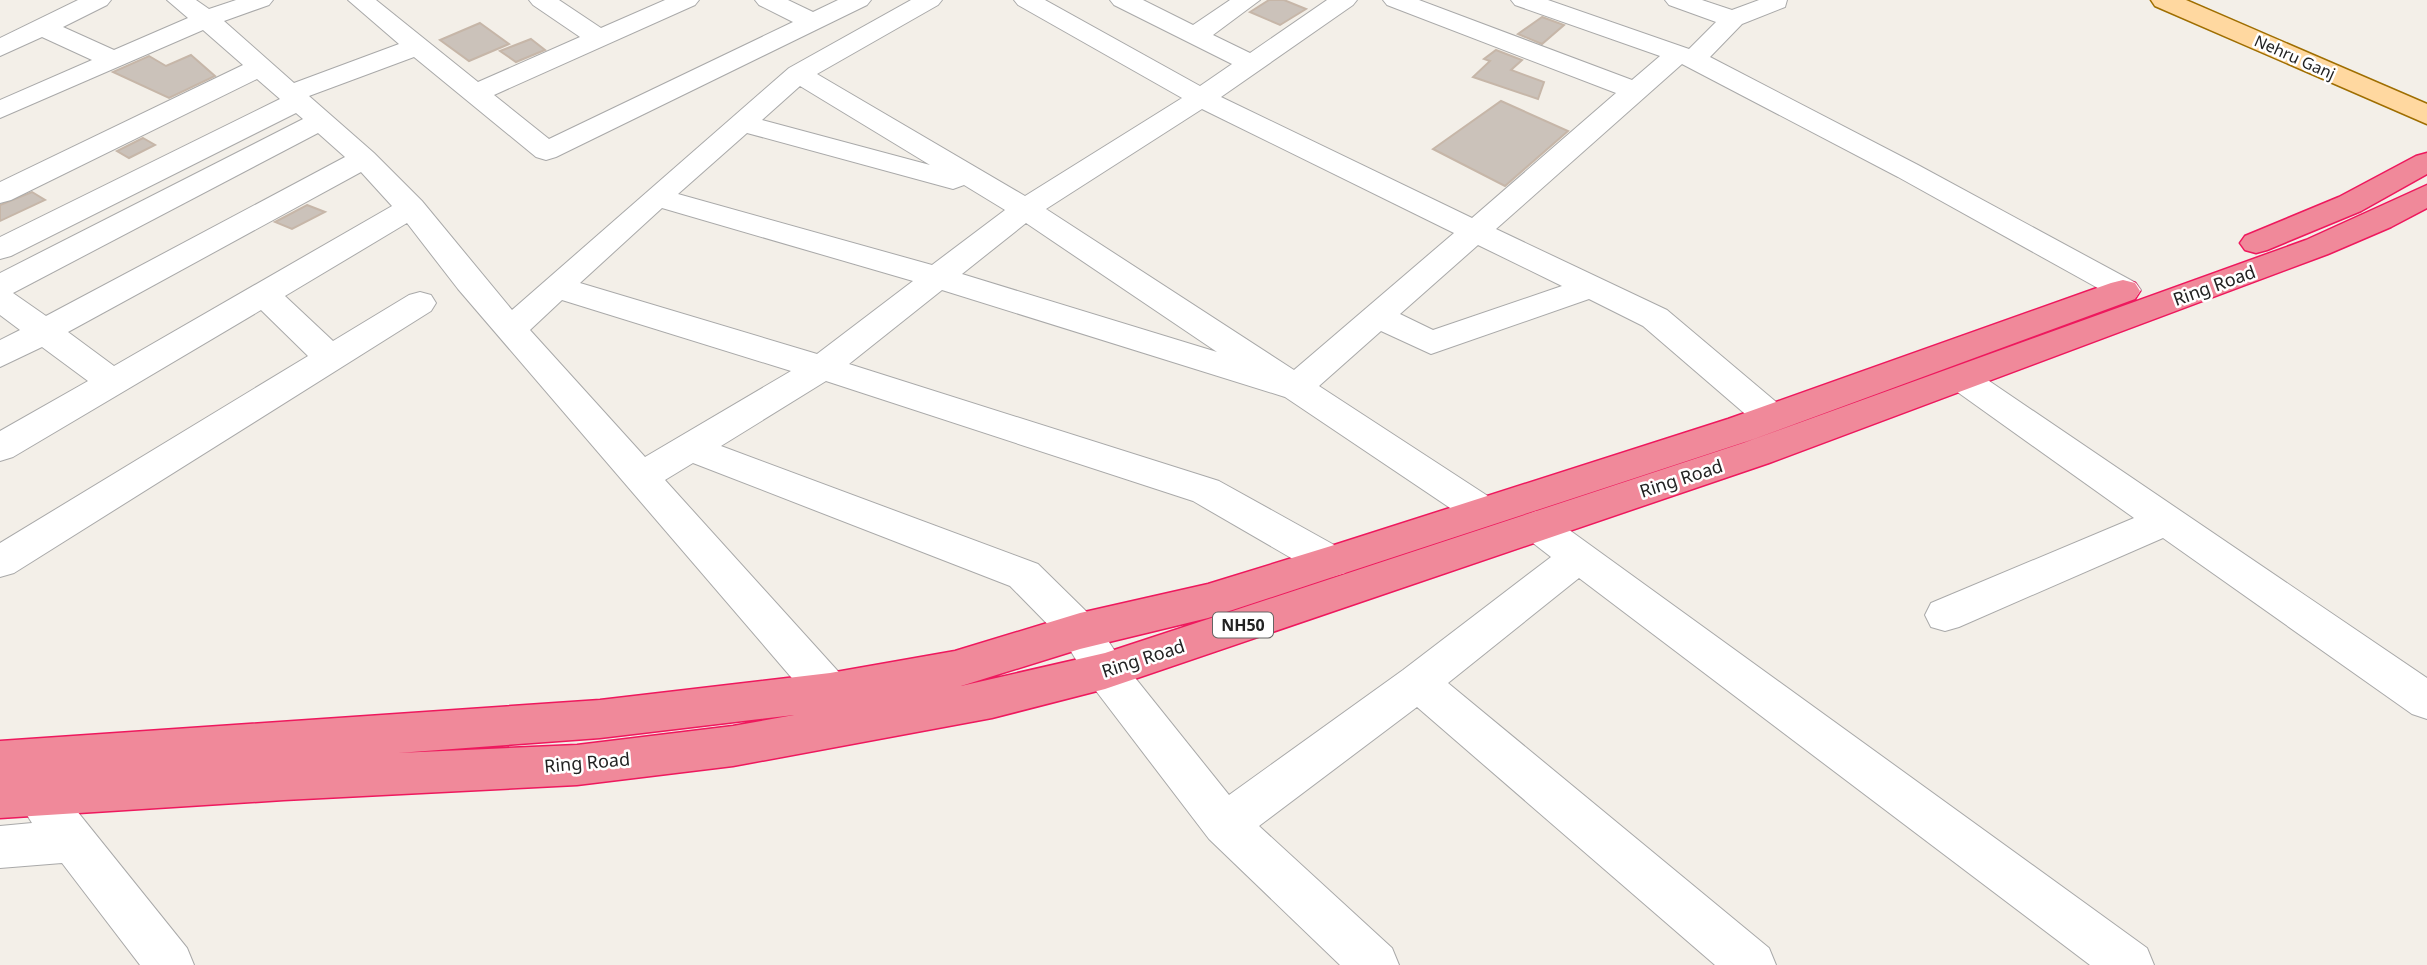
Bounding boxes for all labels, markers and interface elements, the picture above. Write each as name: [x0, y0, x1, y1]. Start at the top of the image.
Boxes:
street label: Nehru Ganj: [2251, 29, 2339, 85]
street label: Ring Road: [2170, 259, 2258, 311]
street label: Ring Road: [1636, 453, 1726, 503]
road number: NH50: [1213, 612, 1273, 638]
street label: Ring Road: [1098, 633, 1188, 683]
street label: Ring Road: [543, 746, 631, 778]

